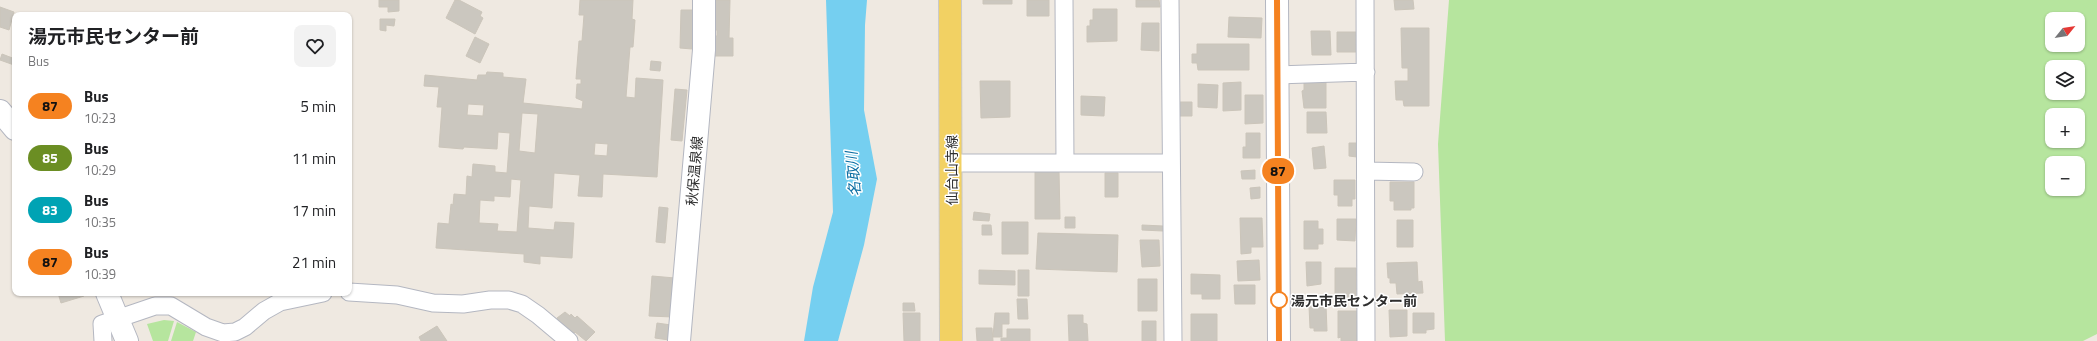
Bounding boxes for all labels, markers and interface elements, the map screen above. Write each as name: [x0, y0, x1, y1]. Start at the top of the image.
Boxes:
north arrow: [2045, 12, 2085, 52]
map controls: [2045, 12, 2085, 196]
text: 湯元市民センター前: [28, 21, 199, 50]
button: heart: [294, 25, 336, 67]
text: Bus: [28, 51, 49, 71]
button: layers: [2045, 60, 2085, 100]
text: Bus: [84, 85, 109, 108]
text: 87: [42, 95, 58, 116]
text: 5 min: [300, 95, 336, 118]
text: 10:23: [84, 108, 116, 128]
button: +: [2045, 108, 2085, 148]
street label: 秋保温泉線: [680, 135, 708, 207]
street label: 仙台山寺線: [941, 135, 962, 205]
text: Bus: [84, 137, 109, 160]
text: 85: [42, 147, 58, 168]
text: 11 min: [292, 147, 336, 170]
water label: 名取川: [839, 149, 866, 197]
button: −: [2045, 156, 2085, 196]
line badge: 87: [1260, 158, 1296, 184]
text: 10:29: [84, 160, 116, 180]
text: 87: [1270, 160, 1286, 181]
text: Bus: [84, 189, 109, 212]
text: 83: [42, 199, 58, 220]
text: 17 min: [292, 199, 336, 222]
text: 10:35: [84, 212, 116, 232]
text: Bus: [84, 241, 109, 264]
text: 87: [42, 251, 58, 272]
text: 21 min: [292, 251, 336, 274]
text: 10:39: [84, 264, 116, 284]
place label: 湯元市民センター前: [1291, 290, 1417, 311]
marker: 湯元市民センター前: [1270, 291, 1288, 309]

